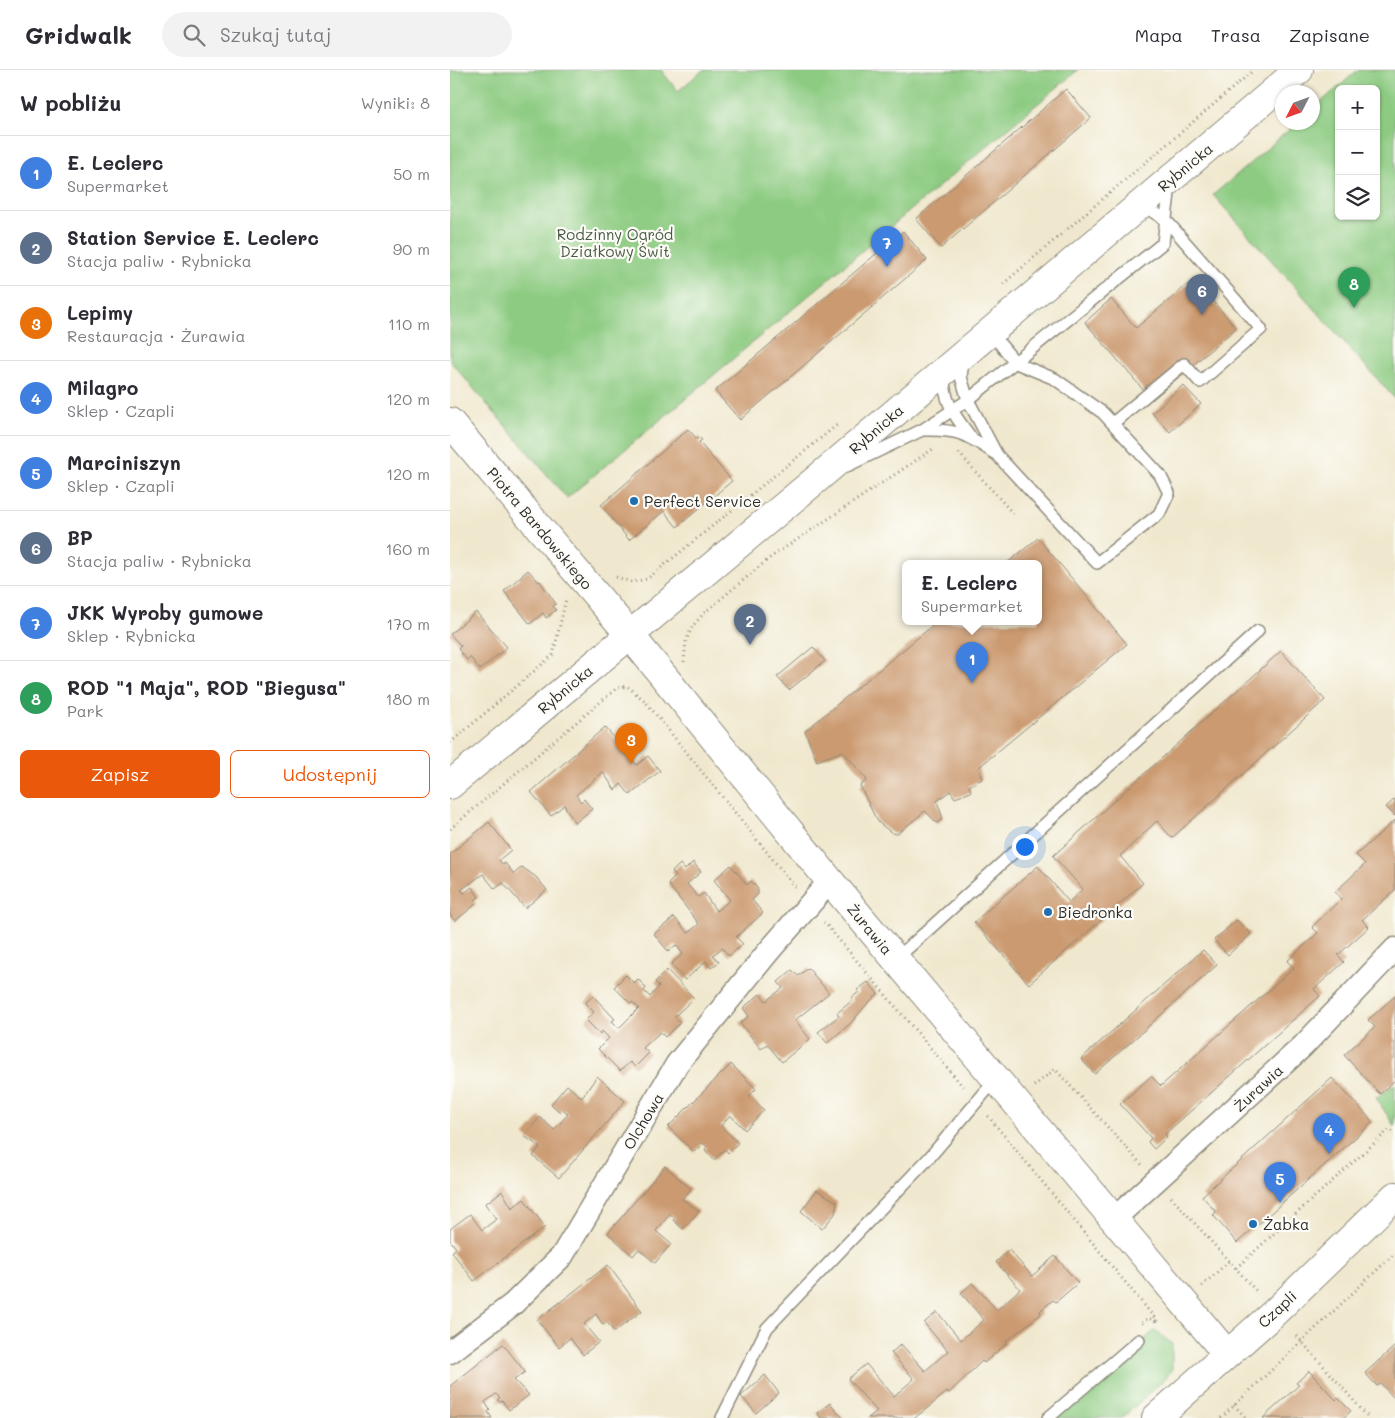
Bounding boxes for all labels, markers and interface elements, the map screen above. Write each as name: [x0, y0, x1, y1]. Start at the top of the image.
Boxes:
search box: [162, 12, 512, 57]
text: Gridwalk: [25, 19, 132, 50]
icon: search: [180, 21, 208, 49]
text: Szukaj tutaj: [220, 22, 331, 47]
text: Mapa: [1135, 23, 1183, 47]
text: Trasa: [1211, 23, 1261, 47]
text: Zapisane: [1289, 23, 1370, 47]
north arrow: [1275, 85, 1320, 130]
map controls: [1335, 85, 1380, 220]
button: +: [1335, 85, 1380, 130]
text: W pobliżu: [20, 89, 121, 116]
text: Wyniki: 8: [361, 92, 430, 113]
button: −: [1335, 130, 1380, 175]
street label: Rybnicka: [1153, 138, 1217, 196]
text: E. Leclerc: [67, 150, 163, 175]
text: 1: [32, 163, 40, 184]
text: 50 m: [393, 163, 430, 184]
text: Supermarket: [67, 175, 169, 196]
button: layers: [1335, 175, 1380, 220]
park label: Rodzinny Ogród Działkowy Świt: [557, 224, 673, 261]
text: Station Service E. Leclerc: [67, 225, 319, 250]
pin: 7: [871, 226, 903, 267]
text: 2: [32, 238, 40, 259]
text: 90 m: [393, 238, 430, 259]
text: Stacja paliw · Rybnicka: [67, 250, 252, 271]
pin: 8: [1338, 267, 1370, 308]
pin: 6: [1186, 274, 1218, 315]
text: Lepimy: [67, 300, 133, 325]
text: 3: [31, 313, 41, 334]
text: 110 m: [388, 313, 430, 334]
text: Restauracja · Żurawia: [67, 325, 245, 346]
text: Milagro: [67, 375, 138, 400]
text: 4: [31, 388, 41, 409]
text: 120 m: [386, 388, 430, 409]
text: Sklep · Czapli: [67, 400, 175, 421]
street label: Rybnicka: [845, 400, 907, 458]
text: Marciniszyn: [67, 450, 181, 475]
text: 5: [31, 463, 41, 484]
text: 120 m: [386, 463, 430, 484]
street label: Piotra Bardowskiego: [483, 463, 597, 593]
text: Sklep · Czapli: [67, 475, 175, 496]
place label: Perfect Service: [644, 491, 761, 511]
marker: Perfect Service: [628, 495, 640, 507]
text: BP: [67, 525, 93, 550]
text: 6: [31, 538, 41, 559]
text: 160 m: [385, 538, 430, 559]
text: Stacja paliw · Rybnicka: [67, 550, 252, 571]
popup: [902, 560, 1042, 625]
text: E. Leclerc: [921, 570, 1017, 595]
text: Supermarket: [921, 595, 1023, 616]
text: JKK Wyroby gumowe: [67, 600, 263, 625]
pin: 2: [734, 604, 766, 645]
text: 7: [32, 613, 40, 634]
text: 170 m: [386, 613, 430, 634]
text: Sklep · Rybnicka: [67, 625, 196, 646]
pin: 1: [956, 642, 988, 683]
street label: Rybnicka: [533, 660, 597, 718]
text: ROD "1 Maja", ROD "Biegusa": [67, 675, 346, 700]
text: 8: [31, 688, 41, 709]
text: 180 m: [385, 688, 430, 709]
text: Park: [67, 700, 103, 721]
pin: 3: [615, 723, 647, 764]
button: Zapisz: [20, 750, 220, 798]
button: Udostępnij: [230, 750, 430, 798]
your location: [1012, 834, 1038, 860]
street label: Żurawia: [843, 899, 897, 959]
place label: Biedronka: [1058, 902, 1133, 922]
marker: Biedronka: [1042, 906, 1054, 918]
street label: Żurawia: [1229, 1060, 1287, 1116]
street label: Olchowa: [618, 1089, 668, 1153]
pin: 4: [1313, 1113, 1345, 1154]
pin: 5: [1264, 1162, 1296, 1203]
place label: Żabka: [1263, 1214, 1309, 1234]
marker: Żabka: [1247, 1218, 1259, 1230]
street label: Czapli: [1253, 1286, 1301, 1332]

